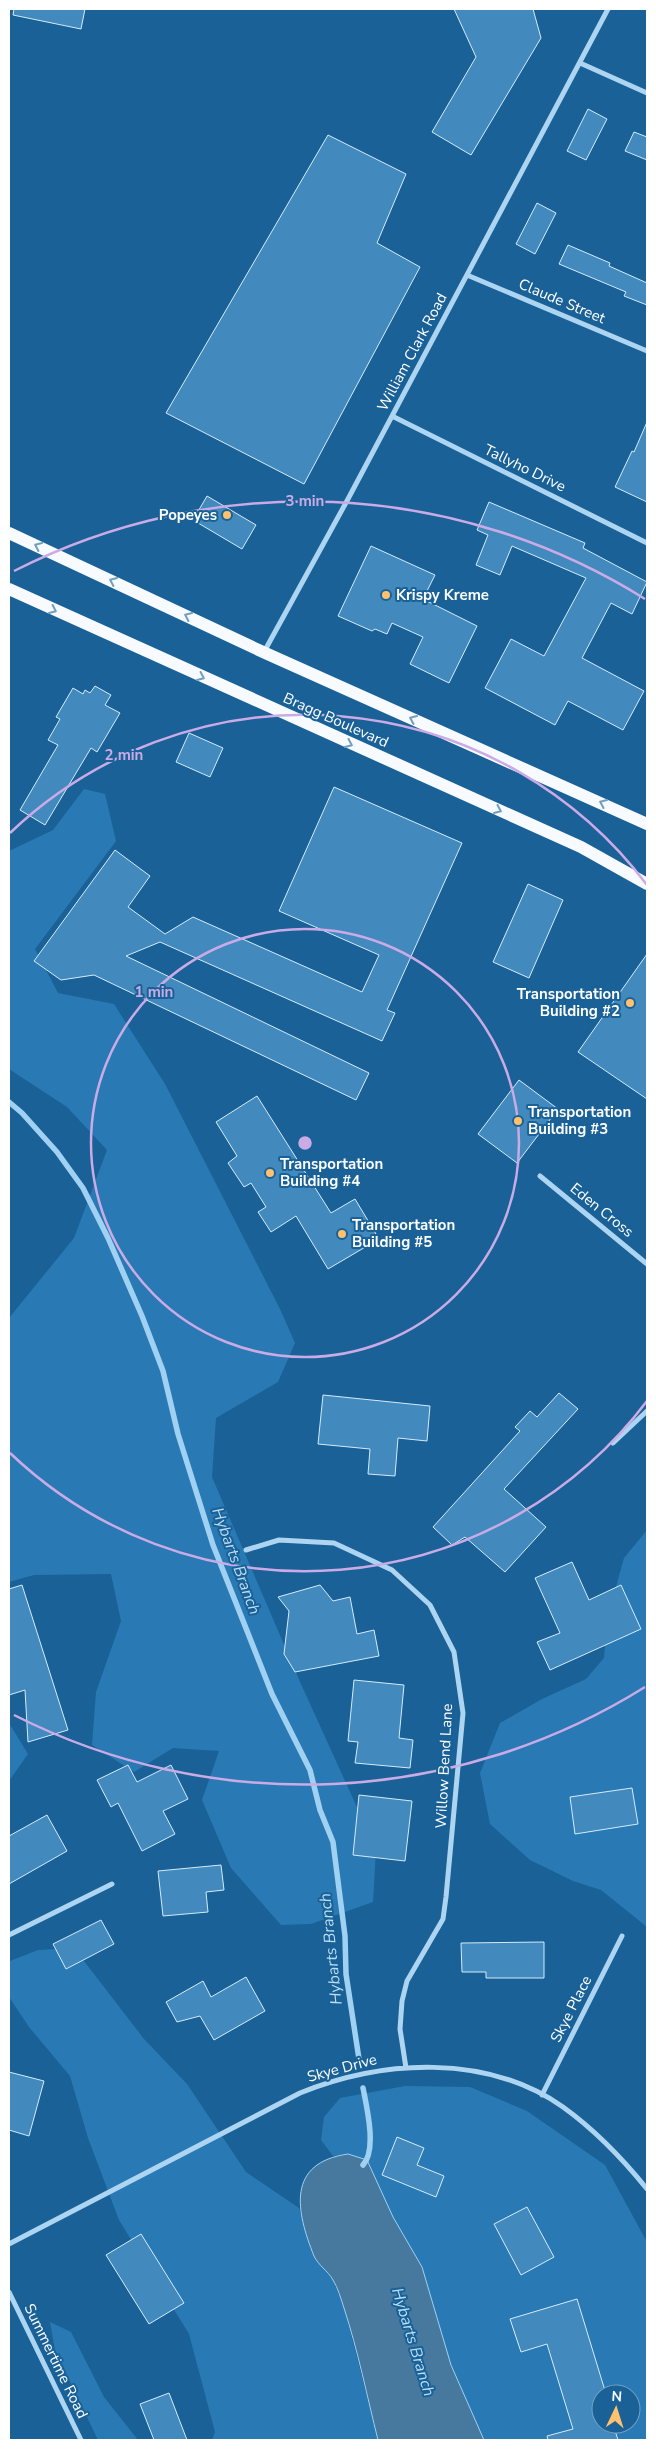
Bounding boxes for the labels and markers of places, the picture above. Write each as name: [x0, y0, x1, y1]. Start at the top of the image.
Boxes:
place label: Popeyes: [159, 505, 217, 525]
marker: Popeyes: [221, 509, 233, 521]
place label: Krispy Kreme: [396, 585, 489, 605]
marker: Krispy Kreme: [380, 589, 392, 601]
place label: Transportation Building #2: [517, 984, 620, 1021]
marker: Transportation Building #2: [624, 997, 636, 1009]
place label: Transportation Building #3: [528, 1102, 631, 1139]
marker: Transportation Building #3: [512, 1115, 524, 1127]
centre of rings: [296, 1134, 314, 1152]
place label: Transportation Building #4: [280, 1154, 383, 1191]
marker: Transportation Building #4: [264, 1167, 276, 1179]
place label: Transportation Building #5: [352, 1215, 455, 1252]
marker: Transportation Building #5: [336, 1228, 348, 1240]

